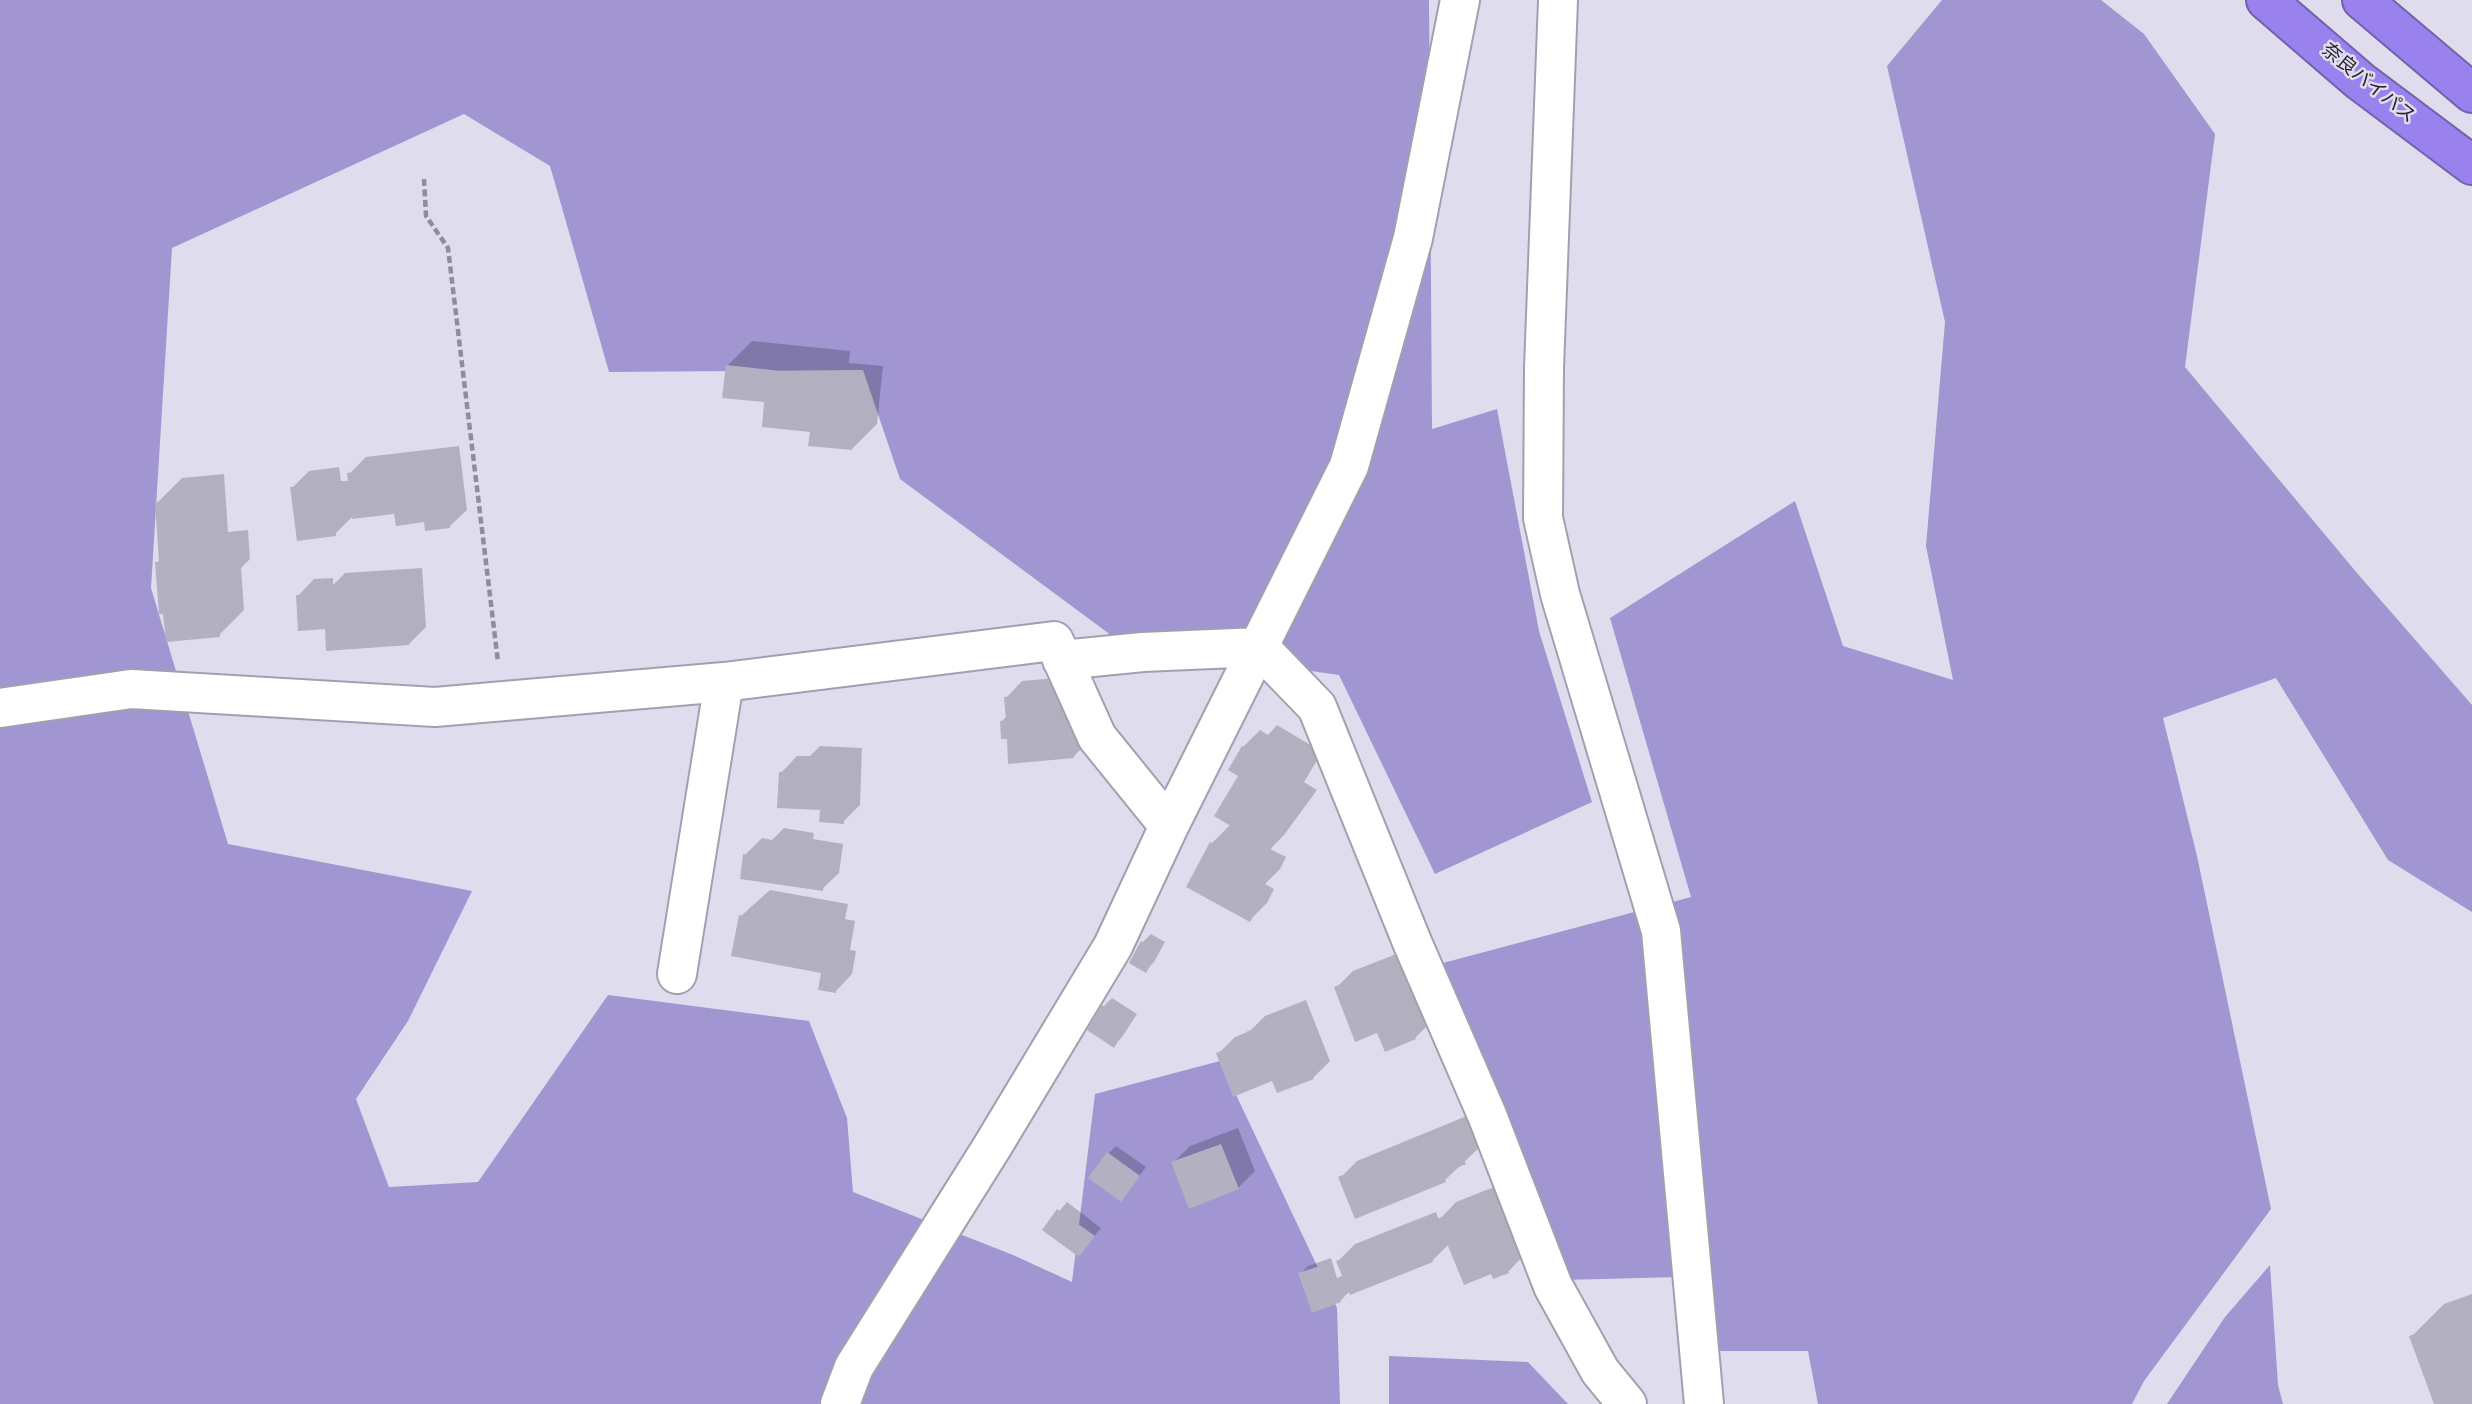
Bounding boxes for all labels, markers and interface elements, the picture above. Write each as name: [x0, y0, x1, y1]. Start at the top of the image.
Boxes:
street label: 奈良バイパス: [2317, 39, 2419, 129]

